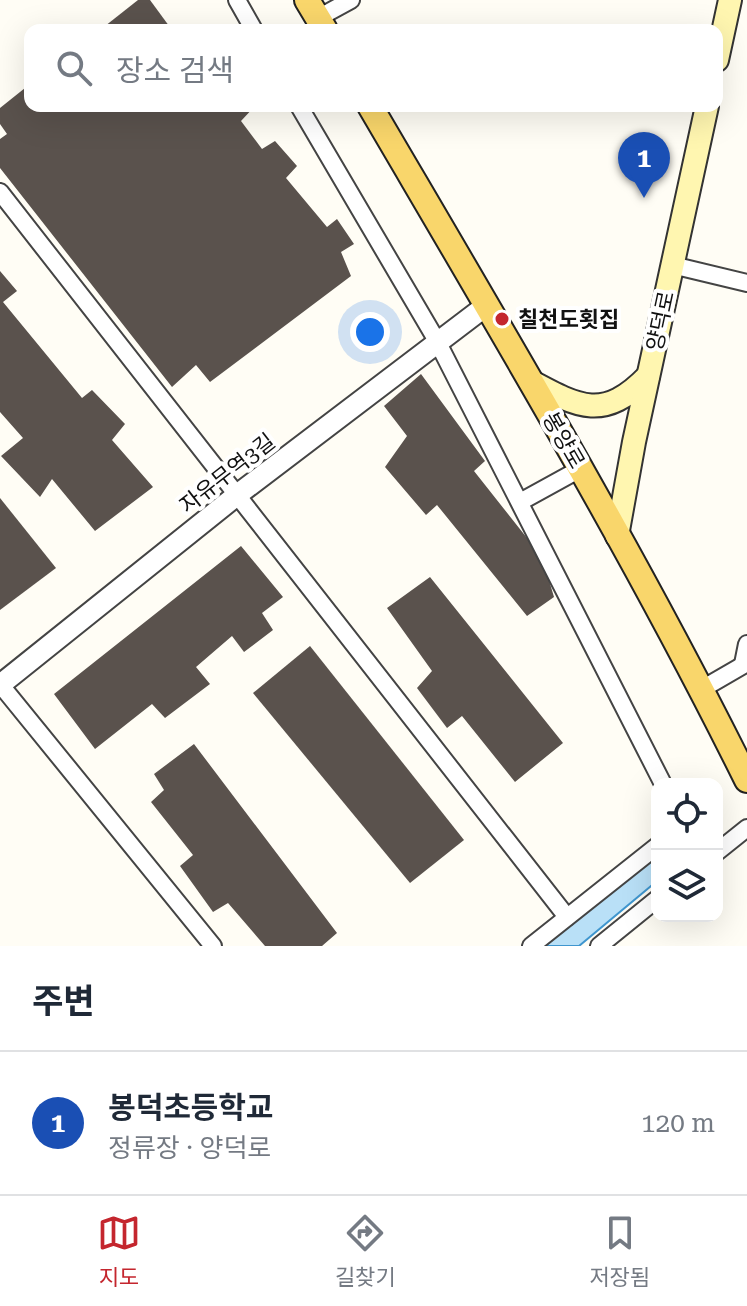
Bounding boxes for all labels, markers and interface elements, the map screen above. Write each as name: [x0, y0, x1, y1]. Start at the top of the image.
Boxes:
search box: [24, 24, 723, 112]
icon: search: [52, 46, 96, 90]
text: 장소 검색: [116, 53, 234, 88]
pin: 1: [618, 132, 670, 198]
street label: 양덕로: [642, 289, 679, 353]
place label: 칠천도횟집: [518, 307, 619, 332]
marker: 칠천도횟집: [493, 310, 511, 328]
your location: [350, 312, 390, 352]
street label: 봉양로: [538, 408, 590, 473]
street label: 자유무역3길: [175, 429, 280, 518]
map controls: [651, 778, 723, 922]
button: locate: [651, 778, 723, 850]
button: layers: [651, 850, 723, 922]
text: 주변: [32, 981, 95, 1021]
text: 봉덕초등학교: [108, 1090, 274, 1125]
text: 1: [51, 1108, 65, 1138]
text: 120 m: [641, 1108, 715, 1138]
text: 정류장 · 양덕로: [108, 1133, 271, 1163]
tab: 지도: [97, 1211, 141, 1291]
tab: 길찾기: [335, 1211, 396, 1291]
tab: 저장됨: [589, 1211, 650, 1291]

